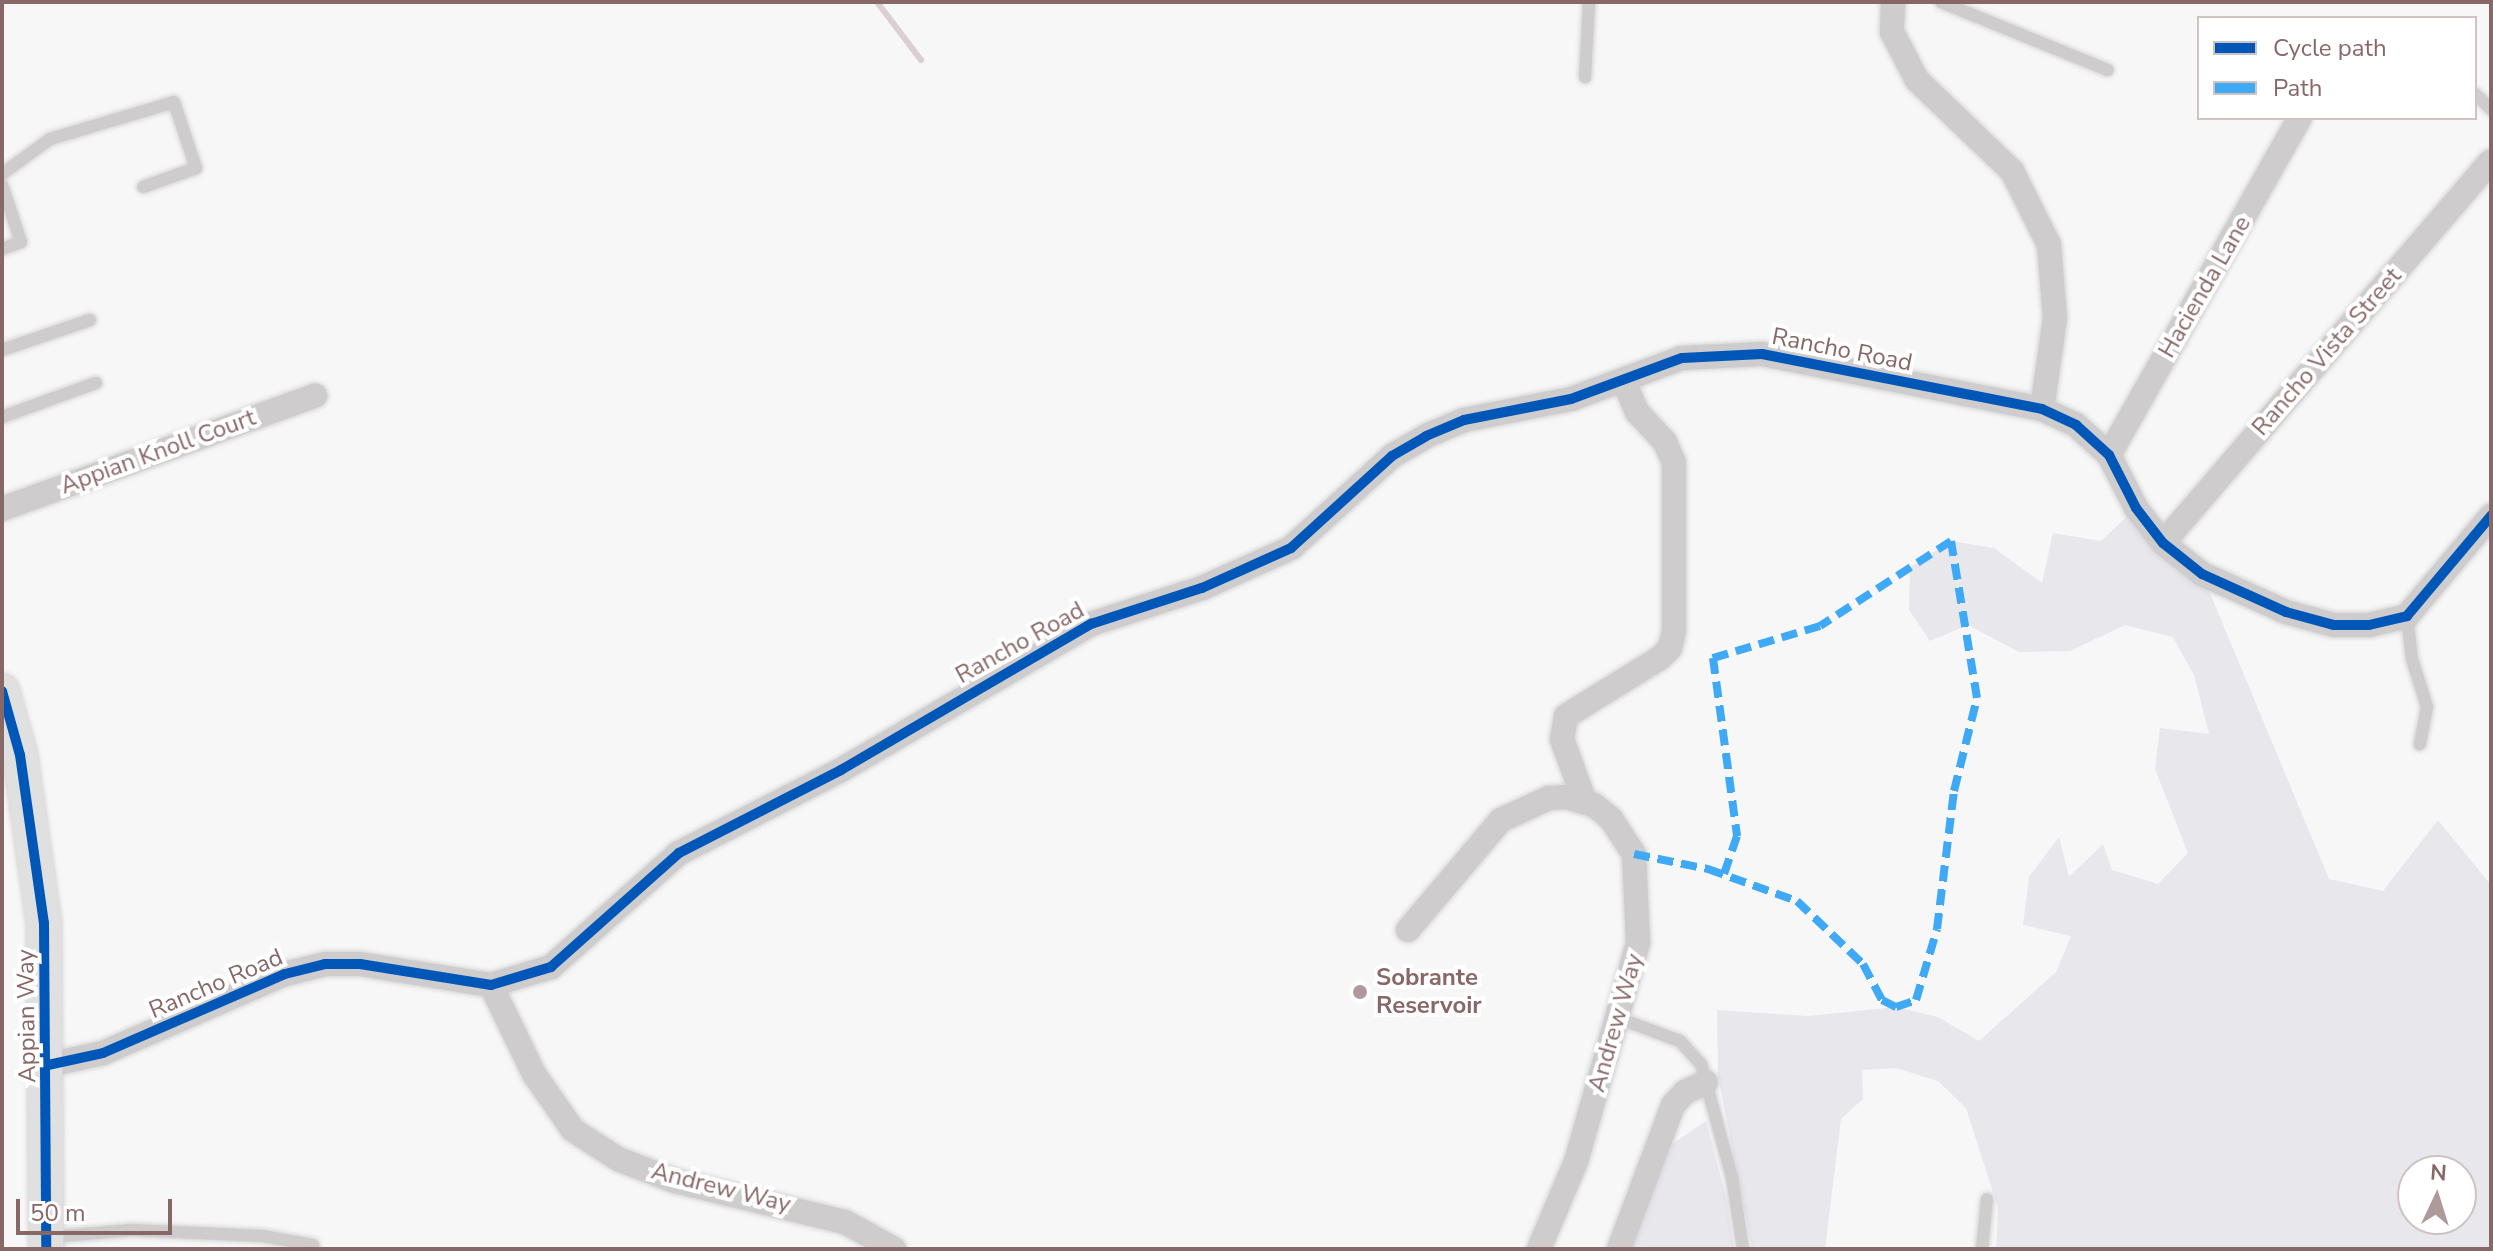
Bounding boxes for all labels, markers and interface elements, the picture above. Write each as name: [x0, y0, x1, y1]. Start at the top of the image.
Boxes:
legend: [2197, 16, 2477, 120]
text: Cycle path: [2273, 32, 2387, 64]
text: Path: [2273, 72, 2322, 104]
street label: Hacienda Lane: [2153, 211, 2257, 363]
street label: Rancho Vista Street: [2246, 262, 2408, 442]
street label: Rancho Road: [1769, 322, 1915, 378]
street label: Appian Knoll Court: [56, 403, 260, 501]
street label: Rancho Road: [951, 596, 1089, 690]
street label: Rancho Road: [145, 943, 287, 1025]
street label: Appian Way: [11, 949, 43, 1083]
street label: Andrew Way: [1583, 951, 1649, 1095]
place label: Sobrante Reservoir: [1376, 964, 1482, 1020]
marker: Sobrante Reservoir: [1351, 983, 1369, 1001]
north arrow: [2397, 1155, 2477, 1235]
street label: Andrew Way: [648, 1157, 794, 1219]
text: N: [2429, 1158, 2448, 1189]
scale bar: [20, 1183, 176, 1233]
text: 50 m: [30, 1197, 86, 1229]

